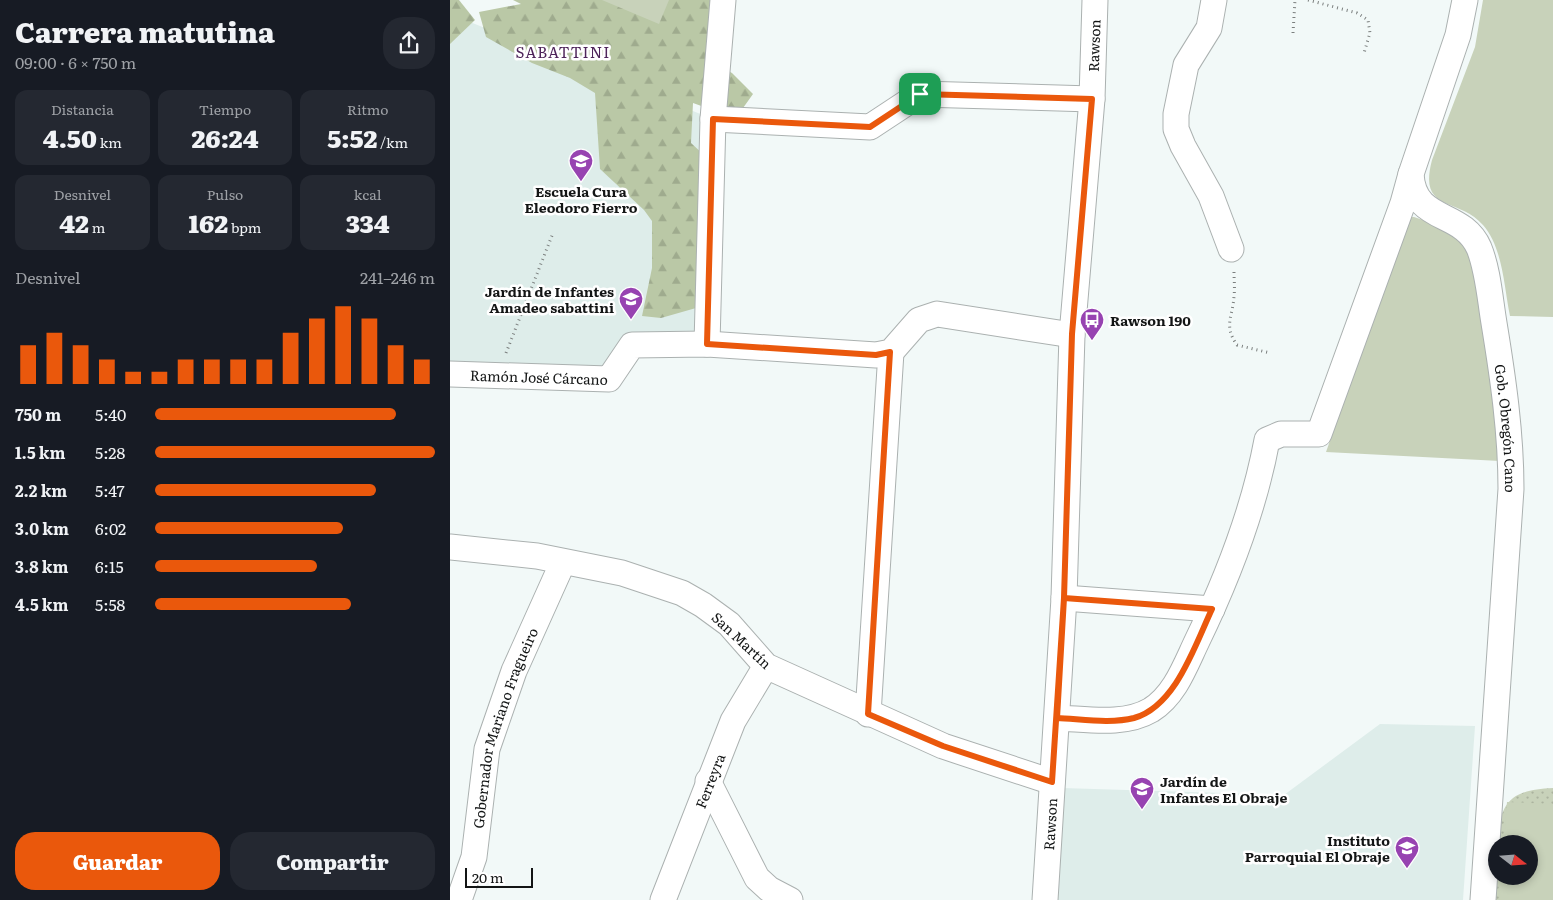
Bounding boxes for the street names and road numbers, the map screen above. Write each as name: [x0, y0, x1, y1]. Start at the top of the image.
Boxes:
street label: Rawson: [1083, 19, 1104, 72]
street label: Gob. Obregón Cano: [1491, 363, 1521, 493]
street label: Ramón José Cárcano: [470, 365, 608, 389]
street label: San Martín: [708, 607, 776, 673]
street label: Gobernador Mariano Fragueiro: [468, 624, 542, 830]
street label: Ferreyra: [690, 750, 730, 811]
street label: Rawson: [1038, 797, 1061, 851]

